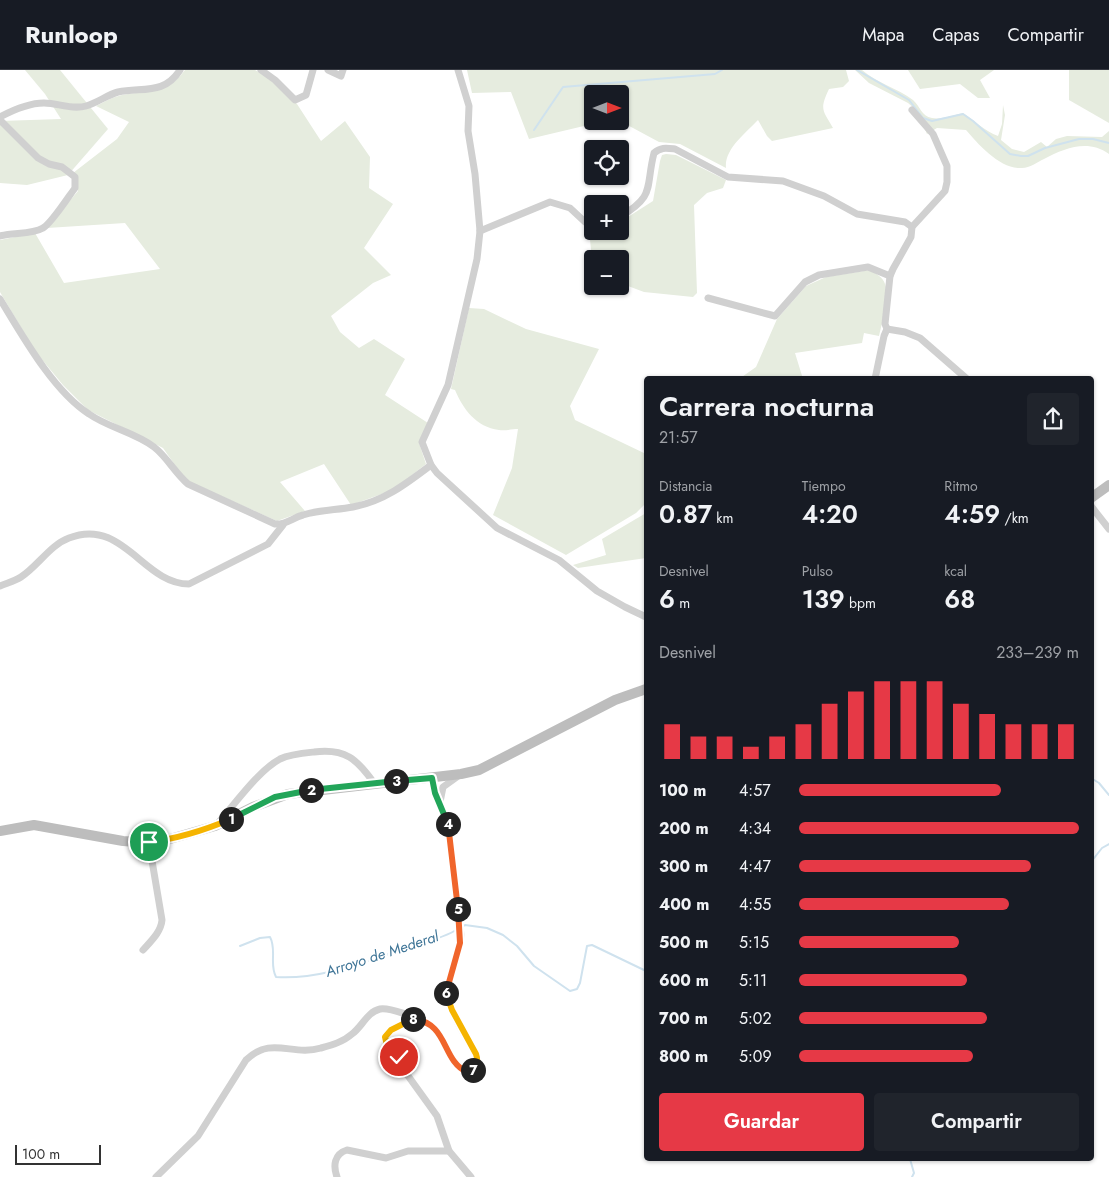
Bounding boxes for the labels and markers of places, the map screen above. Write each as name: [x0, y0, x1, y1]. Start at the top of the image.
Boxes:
pin: 3: [384, 768, 408, 794]
pin: 2: [298, 778, 324, 802]
pin: 1: [218, 806, 244, 832]
pin: 4: [436, 812, 460, 836]
pin: [128, 821, 170, 863]
pin: 5: [446, 896, 470, 922]
pin: 6: [434, 980, 458, 1006]
pin: 8: [400, 1006, 426, 1032]
pin: [378, 1036, 420, 1078]
pin: 7: [460, 1058, 486, 1082]

